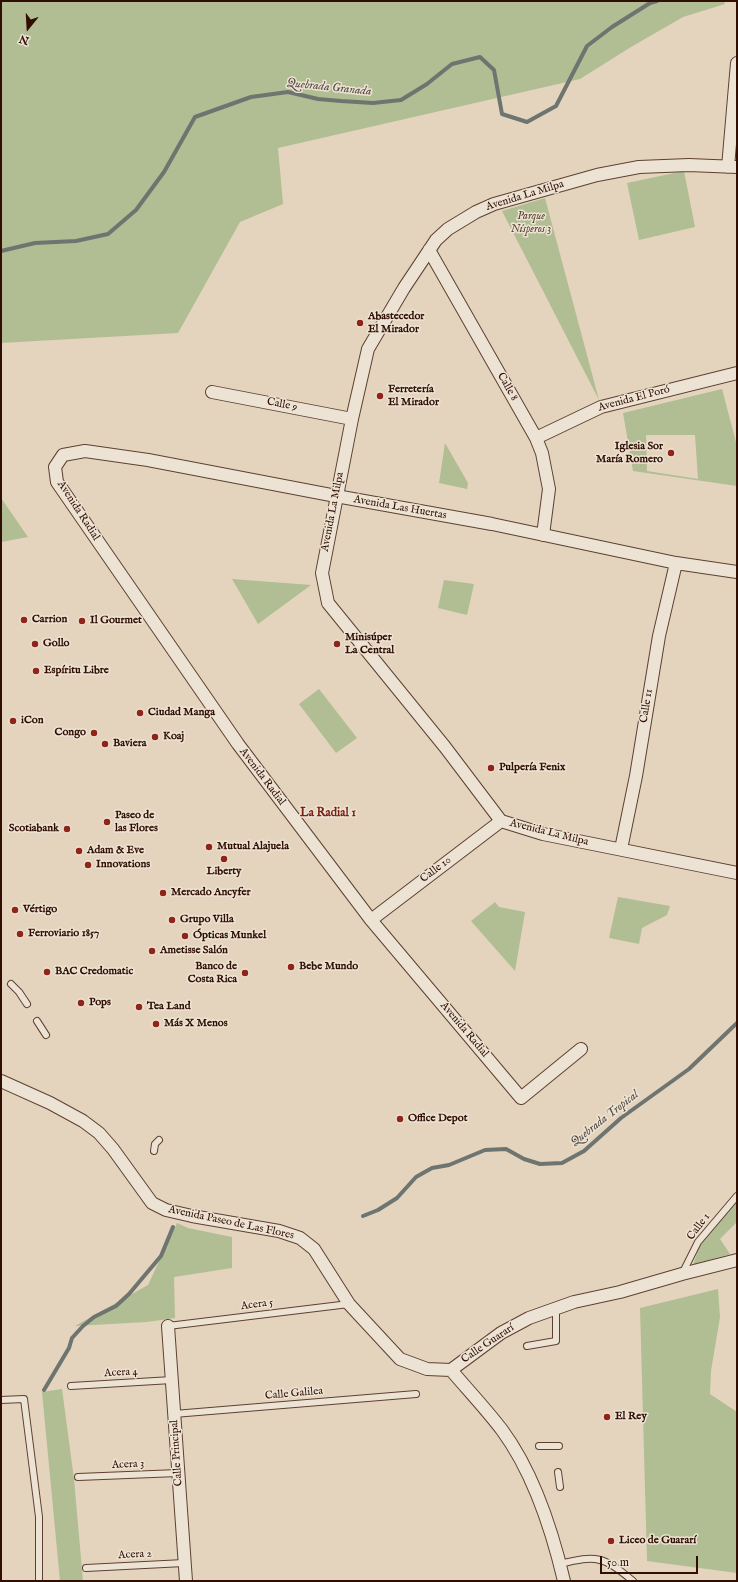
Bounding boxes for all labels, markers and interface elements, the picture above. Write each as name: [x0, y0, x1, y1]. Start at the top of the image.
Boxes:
north arrow: [8, 8, 48, 48]
text: N: [18, 31, 31, 48]
water label: Quebrada Granada: [286, 76, 372, 100]
street label: Avenida La Milpa: [484, 178, 566, 214]
park label: Parque Nísperos 3: [511, 210, 551, 236]
place label: Abastecedor El Mirador: [368, 310, 424, 336]
marker: Abastecedor El Mirador: [355, 318, 365, 328]
street label: Calle 8: [494, 371, 520, 403]
place label: Ferretería El Mirador: [388, 383, 439, 409]
street label: Avenida El Poró: [597, 383, 671, 415]
marker: Ferretería El Mirador: [375, 391, 385, 401]
street label: Calle 9: [266, 396, 298, 414]
place label: Iglesia Sor María Romero: [596, 440, 663, 466]
marker: Iglesia Sor María Romero: [666, 448, 676, 458]
street label: Avenida La Milpa: [319, 471, 347, 553]
street label: Avenida Radial: [54, 479, 102, 543]
street label: Avenida Las Huertas: [352, 493, 448, 523]
place label: Carrion: [32, 613, 67, 627]
place label: Il Gourmet: [90, 614, 142, 628]
marker: Carrion: [19, 615, 29, 625]
marker: Il Gourmet: [77, 616, 87, 626]
place label: Minisúper La Central: [345, 631, 394, 657]
place label: Gollo: [43, 637, 70, 651]
marker: Gollo: [30, 639, 40, 649]
marker: Minisúper La Central: [332, 639, 342, 649]
place label: Espíritu Libre: [44, 664, 109, 678]
marker: Espíritu Libre: [31, 666, 41, 676]
street label: Calle 11: [638, 688, 656, 724]
place label: Ciudad Manga: [148, 706, 215, 720]
marker: Ciudad Manga: [135, 708, 145, 718]
place label: iCon: [21, 714, 44, 728]
marker: iCon: [8, 716, 18, 726]
place label: Congo: [55, 726, 86, 740]
marker: Congo: [89, 728, 99, 738]
place label: Koaj: [163, 730, 184, 744]
marker: Koaj: [150, 732, 160, 742]
place label: Baviera: [113, 737, 147, 751]
marker: Baviera: [100, 739, 110, 749]
street label: Avenida Radial: [236, 746, 288, 808]
place label: Pulpería Fenix: [499, 761, 565, 775]
marker: Pulpería Fenix: [486, 763, 496, 773]
district label: La Radial 1: [300, 807, 356, 821]
place label: Paseo de las Flores: [115, 809, 158, 835]
marker: Paseo de las Flores: [102, 817, 112, 827]
street label: Avenida La Milpa: [508, 817, 590, 849]
place label: Scotiabank: [9, 822, 59, 836]
marker: Scotiabank: [62, 824, 72, 834]
place label: Mutual Alajuela: [217, 840, 289, 854]
marker: Mutual Alajuela: [204, 842, 214, 852]
place label: Adam & Eve: [87, 844, 144, 858]
marker: Adam & Eve: [74, 846, 84, 856]
marker: Liberty: [219, 854, 229, 864]
street label: Calle 10: [418, 854, 454, 886]
place label: Innovations: [96, 858, 150, 872]
marker: Innovations: [83, 860, 93, 870]
place label: Liberty: [207, 865, 241, 879]
place label: Mercado Ancyfer: [171, 886, 250, 900]
marker: Mercado Ancyfer: [158, 888, 168, 898]
place label: Vértigo: [23, 903, 57, 917]
marker: Vértigo: [10, 905, 20, 915]
place label: Grupo Villa: [180, 913, 234, 927]
marker: Grupo Villa: [167, 915, 177, 925]
place label: Ferroviario 1857: [28, 927, 99, 941]
marker: Ferroviario 1857: [15, 929, 25, 939]
place label: Ópticas Munkel: [193, 929, 266, 943]
marker: Ópticas Munkel: [180, 931, 190, 941]
place label: Ametisse Salón: [160, 944, 228, 958]
marker: Ametisse Salón: [147, 946, 157, 956]
place label: Banco de Costa Rica: [188, 960, 237, 986]
place label: Bebe Mundo: [299, 960, 358, 974]
marker: Bebe Mundo: [286, 962, 296, 972]
place label: BAC Credomatic: [55, 965, 133, 979]
marker: BAC Credomatic: [42, 967, 52, 977]
marker: Banco de Costa Rica: [240, 968, 250, 978]
place label: Pops: [89, 996, 111, 1010]
marker: Pops: [76, 998, 86, 1008]
place label: Tea Land: [147, 1000, 191, 1014]
street label: Avenida Radial: [437, 1000, 491, 1060]
marker: Tea Land: [134, 1002, 144, 1012]
place label: Más X Menos: [164, 1017, 228, 1031]
marker: Más X Menos: [151, 1019, 161, 1029]
water label: Quebrada Tropical: [568, 1088, 642, 1150]
place label: Office Depot: [408, 1112, 467, 1126]
marker: Office Depot: [395, 1114, 405, 1124]
street label: Avenida Paseo de Las Flores: [167, 1203, 295, 1243]
street label: Calle 1: [685, 1211, 713, 1243]
street label: Acera 5: [240, 1296, 274, 1314]
street label: Calle Guararí: [459, 1321, 517, 1367]
street label: Acera 4: [104, 1366, 138, 1380]
street label: Calle Galilea: [264, 1385, 324, 1403]
place label: El Rey: [615, 1410, 647, 1424]
marker: El Rey: [602, 1412, 612, 1422]
street label: Calle Principal: [168, 1419, 186, 1487]
street label: Acera 3: [111, 1458, 145, 1472]
place label: Liceo de Guararí: [619, 1534, 696, 1548]
marker: Liceo de Guararí: [606, 1536, 616, 1546]
street label: Acera 2: [118, 1548, 152, 1562]
scale bar: [602, 1548, 700, 1574]
text: 50 m: [607, 1555, 629, 1570]

